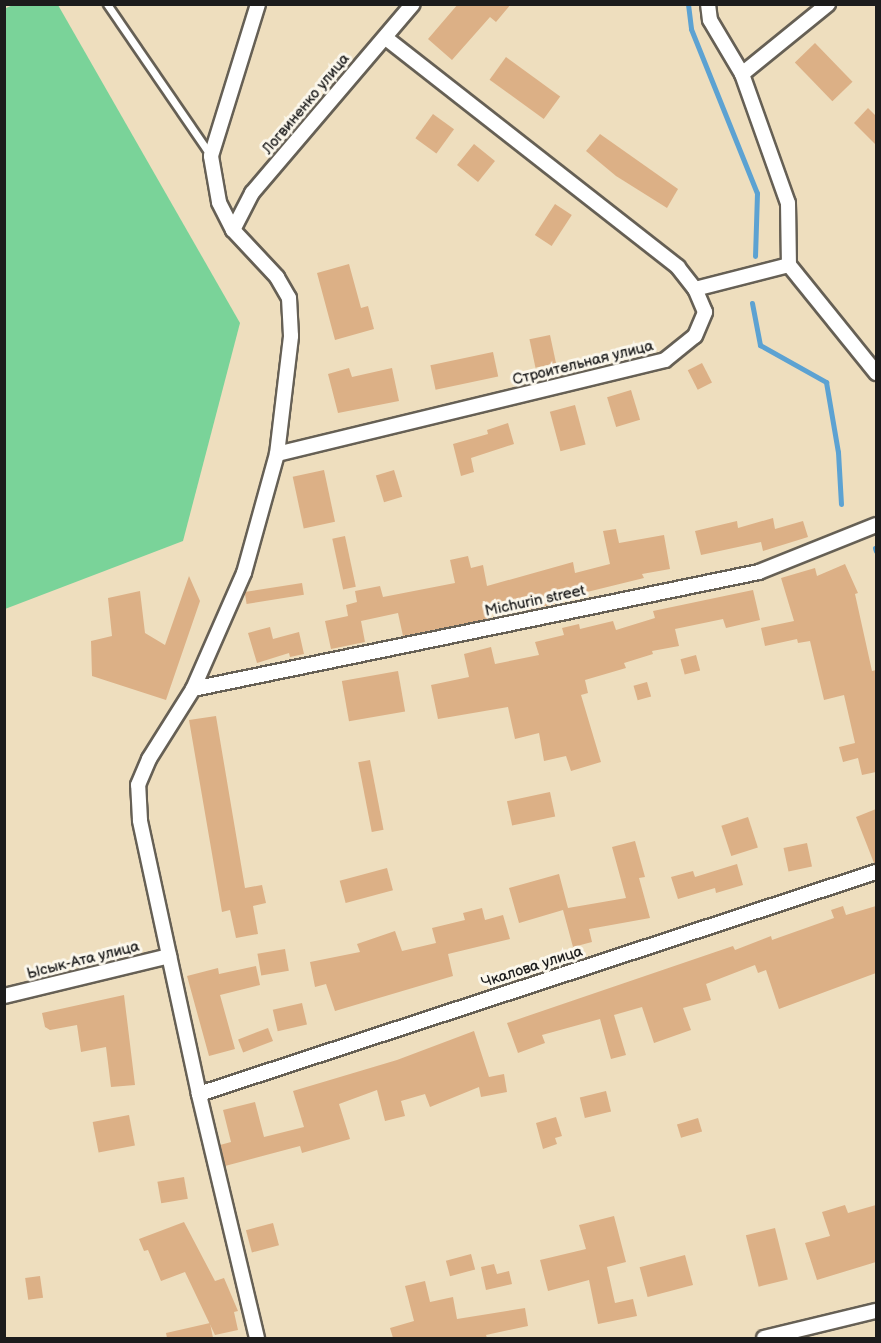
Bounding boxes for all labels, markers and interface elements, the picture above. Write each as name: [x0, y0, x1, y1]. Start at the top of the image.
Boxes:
street label: Логвиненко улица: [259, 50, 353, 158]
street label: Строительная улица: [511, 337, 655, 389]
street label: Michurin street: [483, 582, 587, 620]
street label: Ысык-Ата улица: [25, 937, 141, 983]
street label: Чкалова улица: [479, 942, 585, 992]

